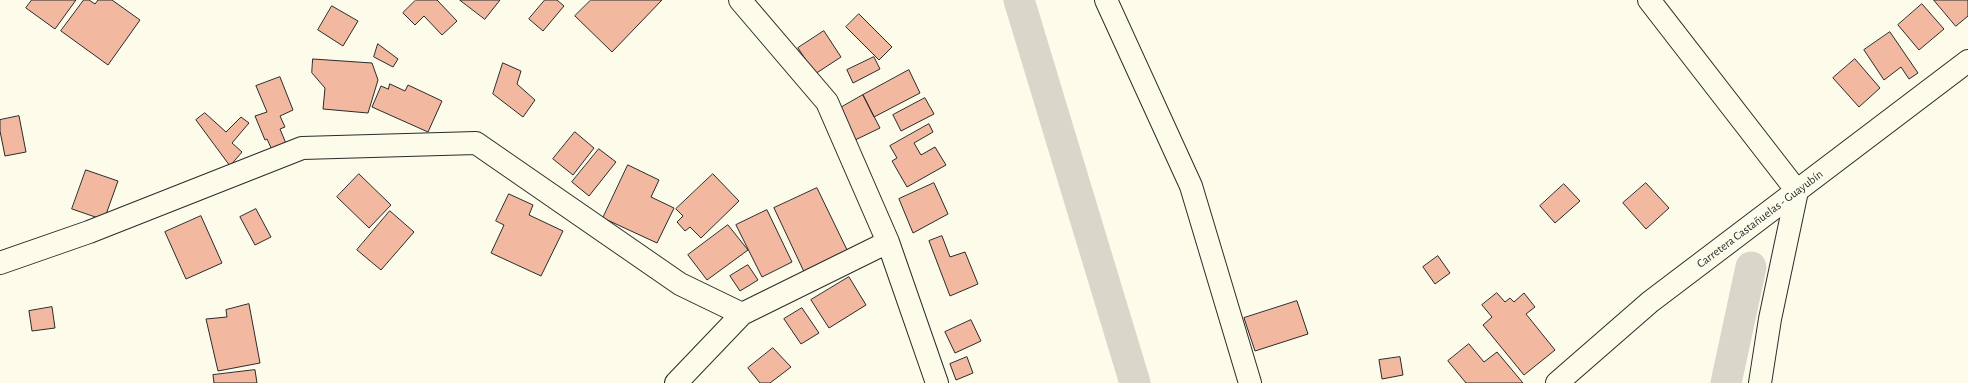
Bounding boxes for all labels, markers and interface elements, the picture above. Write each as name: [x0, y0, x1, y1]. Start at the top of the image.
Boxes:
street label: Carretera Castañuelas - Guayubín: [1694, 167, 1826, 271]

